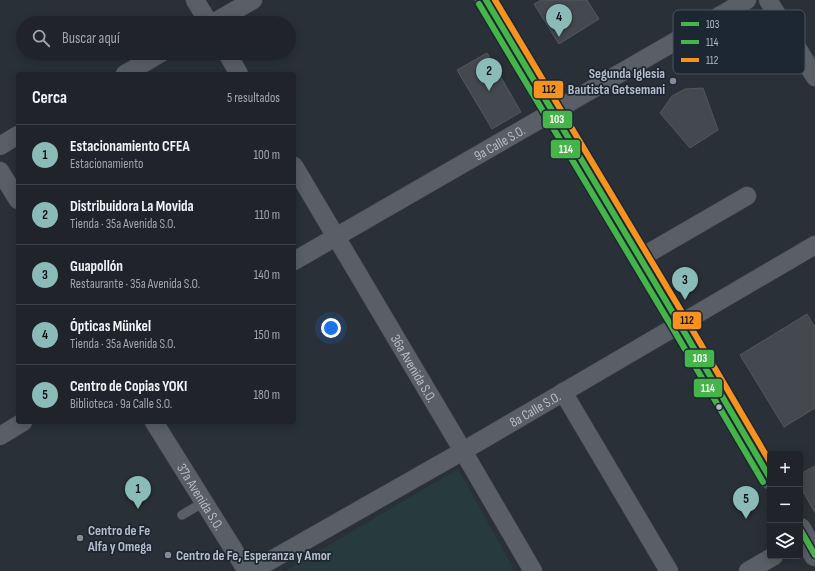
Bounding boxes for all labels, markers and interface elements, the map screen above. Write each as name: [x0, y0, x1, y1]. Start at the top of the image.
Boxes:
pin: 4: [546, 4, 572, 37]
legend: [673, 10, 805, 74]
search box: [16, 16, 296, 60]
text: 103: [706, 18, 720, 31]
icon: search: [30, 27, 52, 49]
text: Buscar aquí: [62, 29, 120, 48]
text: 114: [706, 36, 719, 49]
text: 112: [706, 54, 719, 67]
pin: 2: [476, 58, 502, 91]
place label: Segunda Iglesia Bautista Getsemani: [568, 65, 665, 98]
marker: Segunda Iglesia Bautista Getsemani: [668, 76, 678, 86]
line badge: 112: [533, 80, 564, 99]
text: 112: [542, 83, 556, 96]
text: Cerca: [32, 88, 67, 108]
text: 5 resultados: [227, 90, 280, 106]
line badge: 103: [542, 110, 573, 129]
text: 103: [550, 113, 564, 126]
street label: 9a Calle S.O.: [471, 122, 528, 165]
text: Estacionamiento CFEA: [70, 137, 190, 156]
line badge: 114: [550, 139, 581, 159]
text: 114: [559, 143, 573, 156]
text: 1: [42, 147, 48, 163]
text: 100 m: [253, 147, 280, 163]
text: Estacionamiento: [70, 156, 143, 172]
text: Distribuidora La Movida: [70, 197, 194, 216]
text: 2: [42, 207, 48, 223]
text: 110 m: [255, 207, 280, 223]
text: Tienda · 35a Avenida S.O.: [70, 216, 176, 232]
text: Guapollón: [70, 257, 123, 276]
text: 3: [42, 267, 48, 283]
text: 140 m: [254, 267, 280, 283]
pin: 3: [672, 267, 698, 300]
text: Restaurante · 35a Avenida S.O.: [70, 276, 200, 292]
line badge: 112: [672, 311, 702, 330]
text: 112: [680, 314, 694, 327]
text: Ópticas Münkel: [70, 317, 151, 336]
your location: [321, 318, 341, 338]
text: 4: [42, 327, 48, 343]
text: 150 m: [254, 327, 280, 343]
street label: 36a Avenida S.O.: [387, 331, 440, 405]
text: Tienda · 35a Avenida S.O.: [70, 336, 176, 352]
line badge: 103: [684, 349, 715, 368]
text: 103: [693, 352, 707, 365]
text: Centro de Copias YOKI: [70, 377, 187, 396]
line badge: 114: [693, 378, 723, 398]
text: 114: [701, 382, 715, 395]
text: 5: [42, 387, 48, 403]
text: 180 m: [254, 387, 280, 403]
street label: 8a Calle S.O.: [506, 388, 564, 431]
text: Biblioteca · 9a Calle S.O.: [70, 396, 172, 412]
unlabelled marker: [714, 402, 724, 412]
map controls: [767, 451, 803, 559]
button: +: [767, 451, 803, 487]
street label: 37a Avenida S.O.: [173, 460, 227, 533]
pin: 1: [125, 476, 151, 509]
pin: 5: [733, 486, 759, 519]
button: −: [767, 487, 803, 523]
place label: Centro de Fe Alfa y Omega: [87, 522, 152, 555]
button: layers: [767, 523, 803, 559]
marker: Centro de Fe Alfa y Omega: [75, 533, 85, 543]
place label: Centro de Fe, Esperanza y Amor: [176, 547, 332, 564]
marker: Centro de Fe, Esperanza y Amor: [163, 550, 173, 560]

